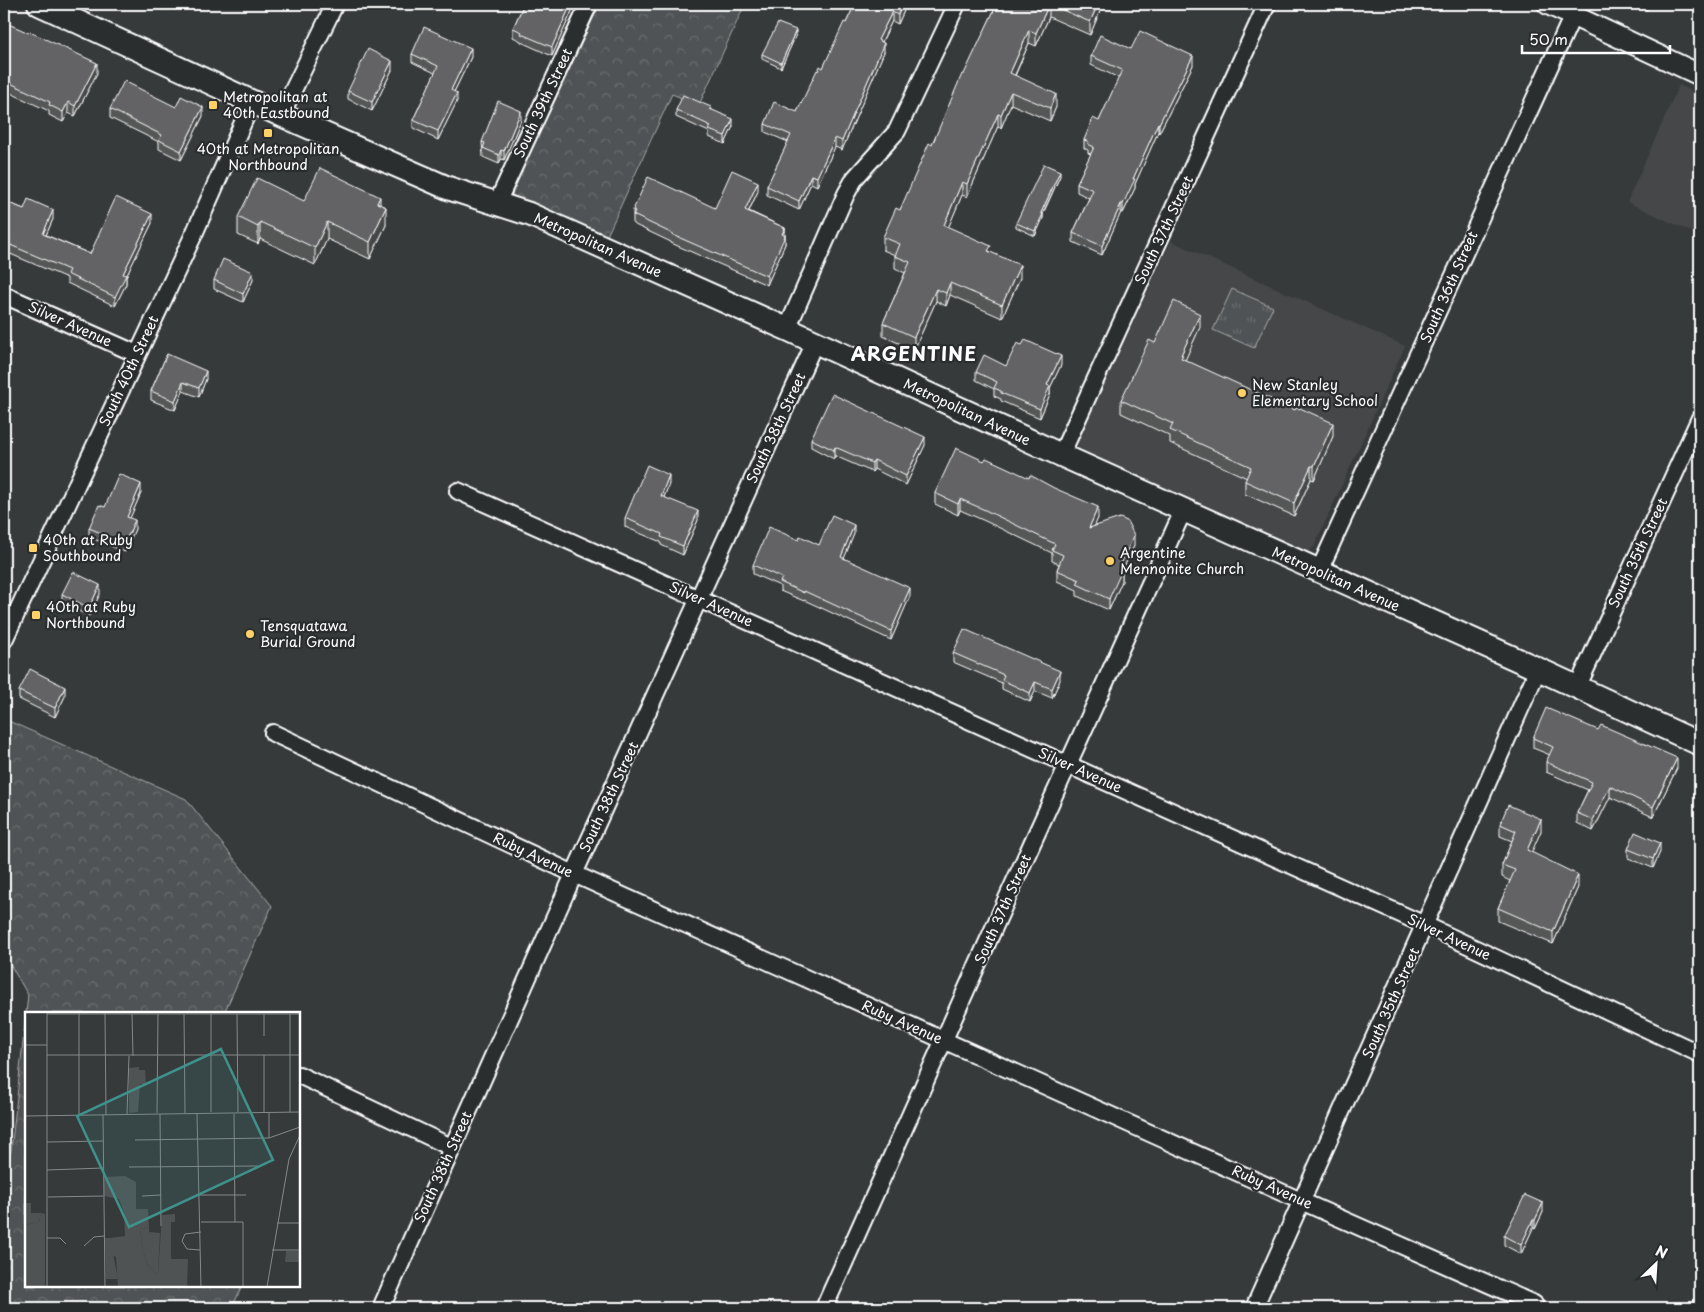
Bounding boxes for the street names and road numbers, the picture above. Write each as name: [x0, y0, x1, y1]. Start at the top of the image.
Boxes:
street label: South 39th Street: [508, 44, 577, 161]
street label: South 37th Street: [1129, 171, 1198, 288]
street label: Metropolitan Avenue: [531, 207, 666, 282]
street label: South 36th Street: [1415, 227, 1483, 346]
street label: Silver Avenue: [25, 296, 116, 352]
street label: South 40th Street: [94, 312, 164, 430]
street label: South 38th Street: [741, 369, 811, 487]
street label: Metropolitan Avenue: [900, 373, 1035, 450]
street label: South 35th Street: [1603, 494, 1672, 611]
street label: Metropolitan Avenue: [1269, 541, 1404, 616]
street label: Silver Avenue: [666, 576, 757, 632]
street label: South 38th Street: [574, 738, 644, 856]
street label: Silver Avenue: [1035, 742, 1126, 798]
street label: Ruby Avenue: [490, 827, 577, 882]
street label: South 37th Street: [969, 850, 1036, 967]
street label: Silver Avenue: [1404, 908, 1495, 965]
street label: South 35th Street: [1357, 944, 1425, 1062]
street label: Ruby Avenue: [859, 994, 946, 1049]
street label: South 38th Street: [409, 1107, 477, 1226]
street label: Ruby Avenue: [1229, 1159, 1316, 1214]

